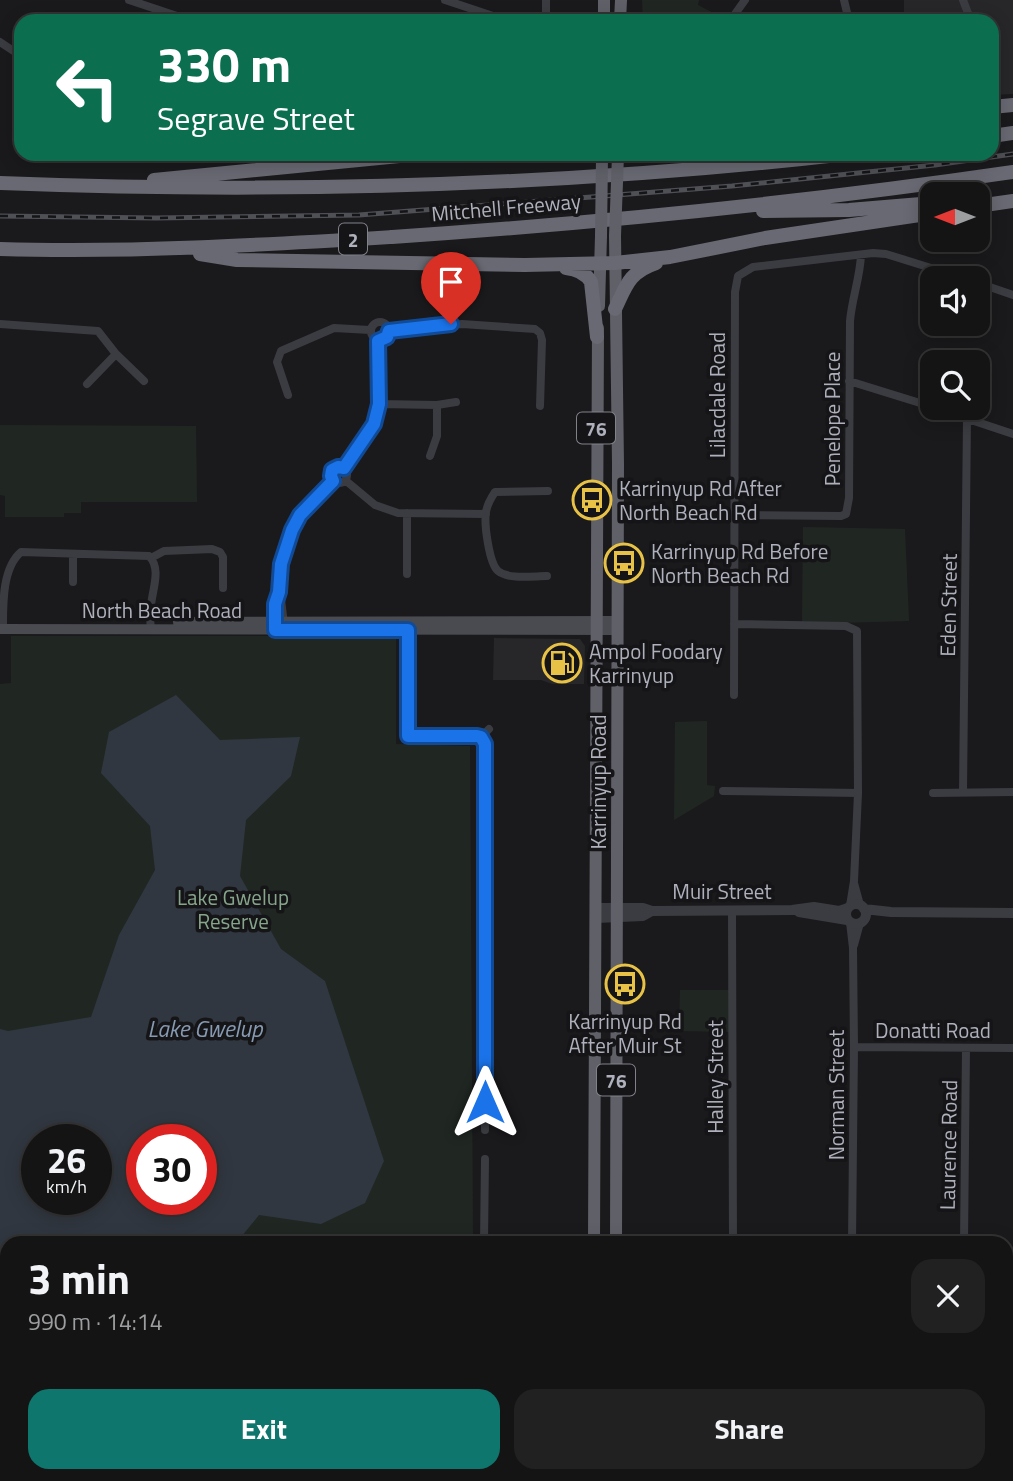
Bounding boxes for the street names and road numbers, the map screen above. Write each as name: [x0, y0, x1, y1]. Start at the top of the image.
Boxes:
street label: Mitchell Freeway: [430, 185, 582, 229]
road number: 2: [339, 224, 367, 255]
street label: Lilacdale Road: [701, 332, 733, 458]
street label: Penelope Place: [816, 352, 848, 486]
road number: 76: [577, 412, 615, 444]
street label: Eden Street: [931, 553, 965, 657]
street label: North Beach Road: [82, 594, 242, 626]
street label: Karrinyup Road: [582, 714, 614, 850]
street label: Muir Street: [672, 875, 772, 907]
street label: Donatti Road: [875, 1014, 991, 1046]
street label: Halley Street: [699, 1020, 731, 1134]
street label: Norman Street: [820, 1029, 852, 1160]
road number: 76: [597, 1064, 635, 1096]
street label: Laurence Road: [931, 1080, 965, 1210]

